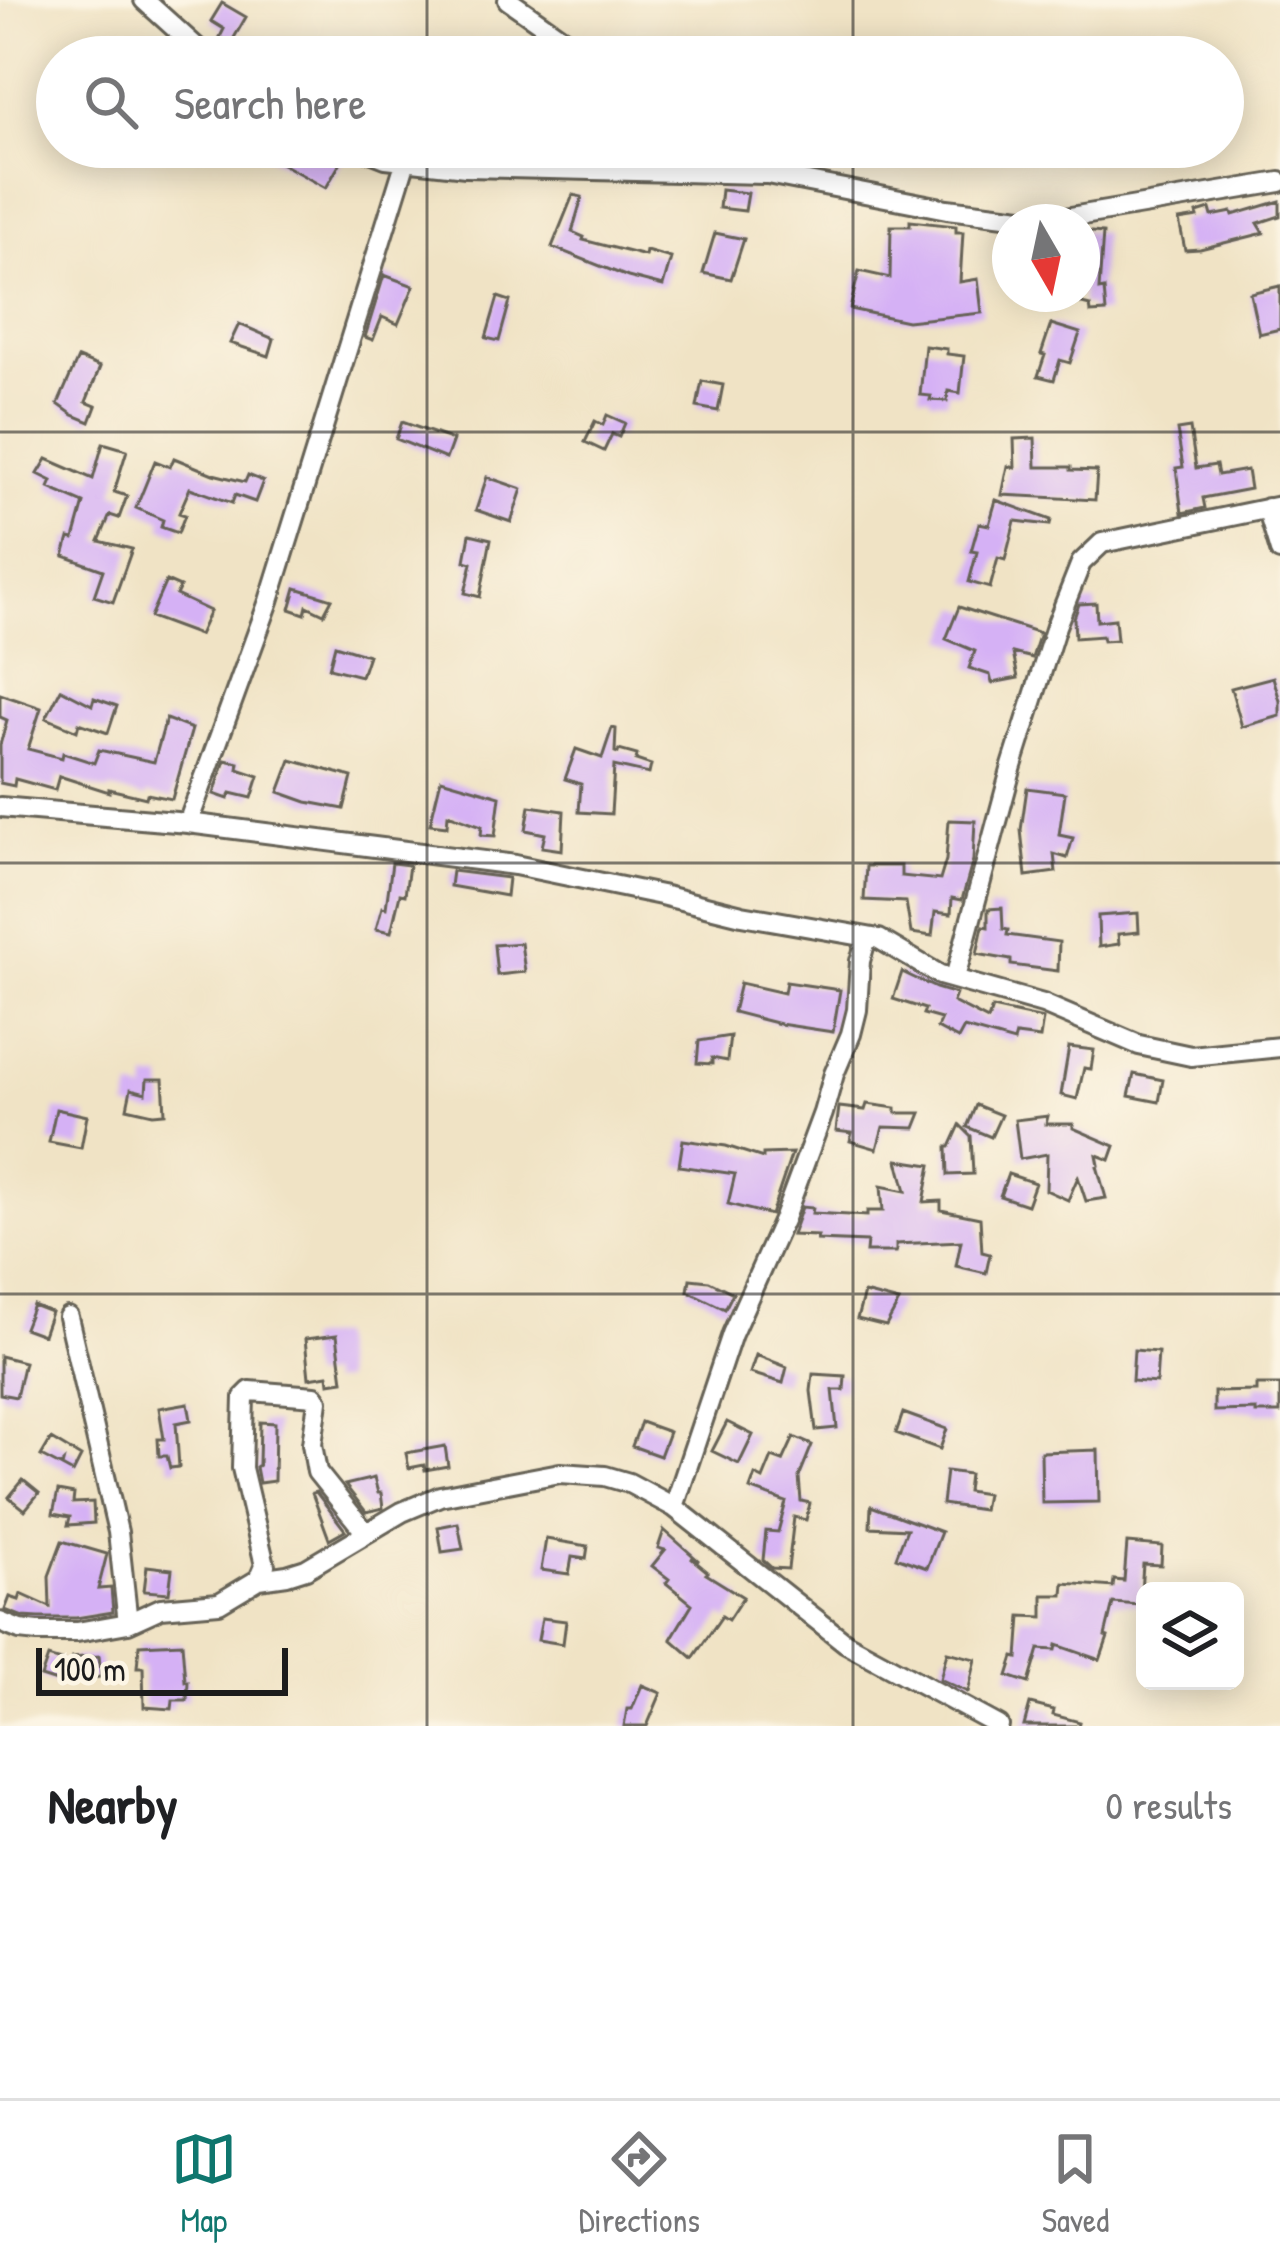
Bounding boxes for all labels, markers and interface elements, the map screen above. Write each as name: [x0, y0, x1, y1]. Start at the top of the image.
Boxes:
search box: [36, 36, 1244, 168]
icon: search: [78, 69, 144, 135]
text: Search here: [174, 72, 366, 133]
north arrow: [992, 204, 1100, 312]
map controls: [1136, 1582, 1244, 1690]
button: layers: [1136, 1582, 1244, 1690]
scale bar: [36, 1642, 288, 1695]
text: 100 m: [54, 1647, 126, 1691]
text: Nearby: [48, 1770, 178, 1839]
text: 0 results: [1106, 1778, 1232, 1831]
tab: Map: [171, 2126, 237, 2242]
tab: Directions: [579, 2126, 700, 2242]
tab: Saved: [1042, 2126, 1109, 2242]

